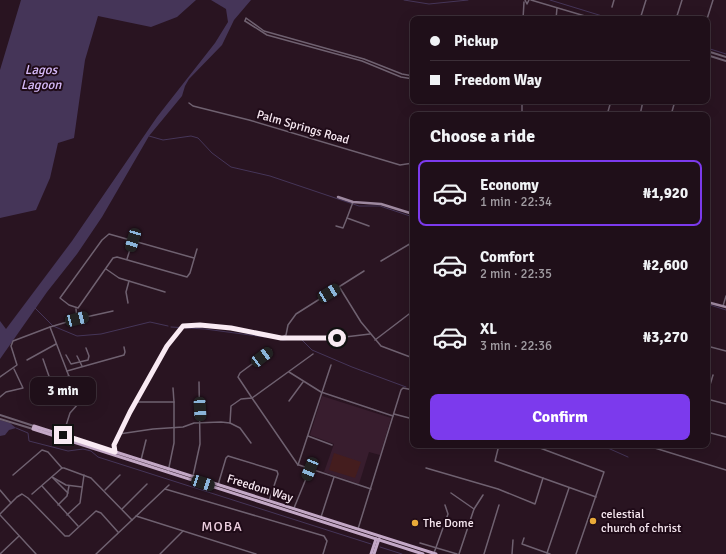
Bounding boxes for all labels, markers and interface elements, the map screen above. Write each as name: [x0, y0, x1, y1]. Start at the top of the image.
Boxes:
text: Pickup: [454, 32, 498, 50]
water label: Lagos Lagoon: [21, 62, 62, 93]
text: Freedom Way: [454, 71, 542, 89]
street label: Palm Springs Road: [255, 107, 351, 148]
text: Choose a ride: [430, 125, 535, 147]
icon: car: [432, 175, 468, 211]
text: Economy: [480, 176, 539, 194]
text: ₦1,920: [643, 184, 688, 202]
text: 1 min · 22:34: [480, 194, 552, 210]
car: [124, 227, 142, 253]
icon: car: [432, 247, 468, 283]
text: Comfort: [480, 248, 534, 266]
text: ₦2,600: [643, 256, 688, 274]
text: 2 min · 22:35: [480, 266, 552, 282]
car: [316, 282, 342, 304]
car: [64, 310, 90, 328]
icon: car: [432, 319, 468, 355]
text: XL: [480, 320, 497, 338]
text: ₦3,270: [643, 328, 688, 346]
route start: [328, 329, 346, 347]
text: 3 min · 22:36: [480, 338, 552, 354]
car: [249, 345, 275, 369]
callout: 3 min: [30, 377, 96, 405]
text: 3 min: [47, 383, 79, 399]
button: Confirm: [430, 394, 690, 440]
car: [193, 397, 207, 421]
route end: [54, 426, 72, 444]
car: [300, 456, 320, 482]
street label: Freedom Way: [225, 471, 295, 506]
car: [190, 474, 216, 492]
place label: celestial church of christ: [601, 507, 681, 536]
place label: The Dome: [423, 516, 474, 531]
marker: celestial church of christ: [588, 516, 598, 526]
district label: MOBA: [201, 518, 243, 535]
marker: The Dome: [410, 518, 420, 528]

